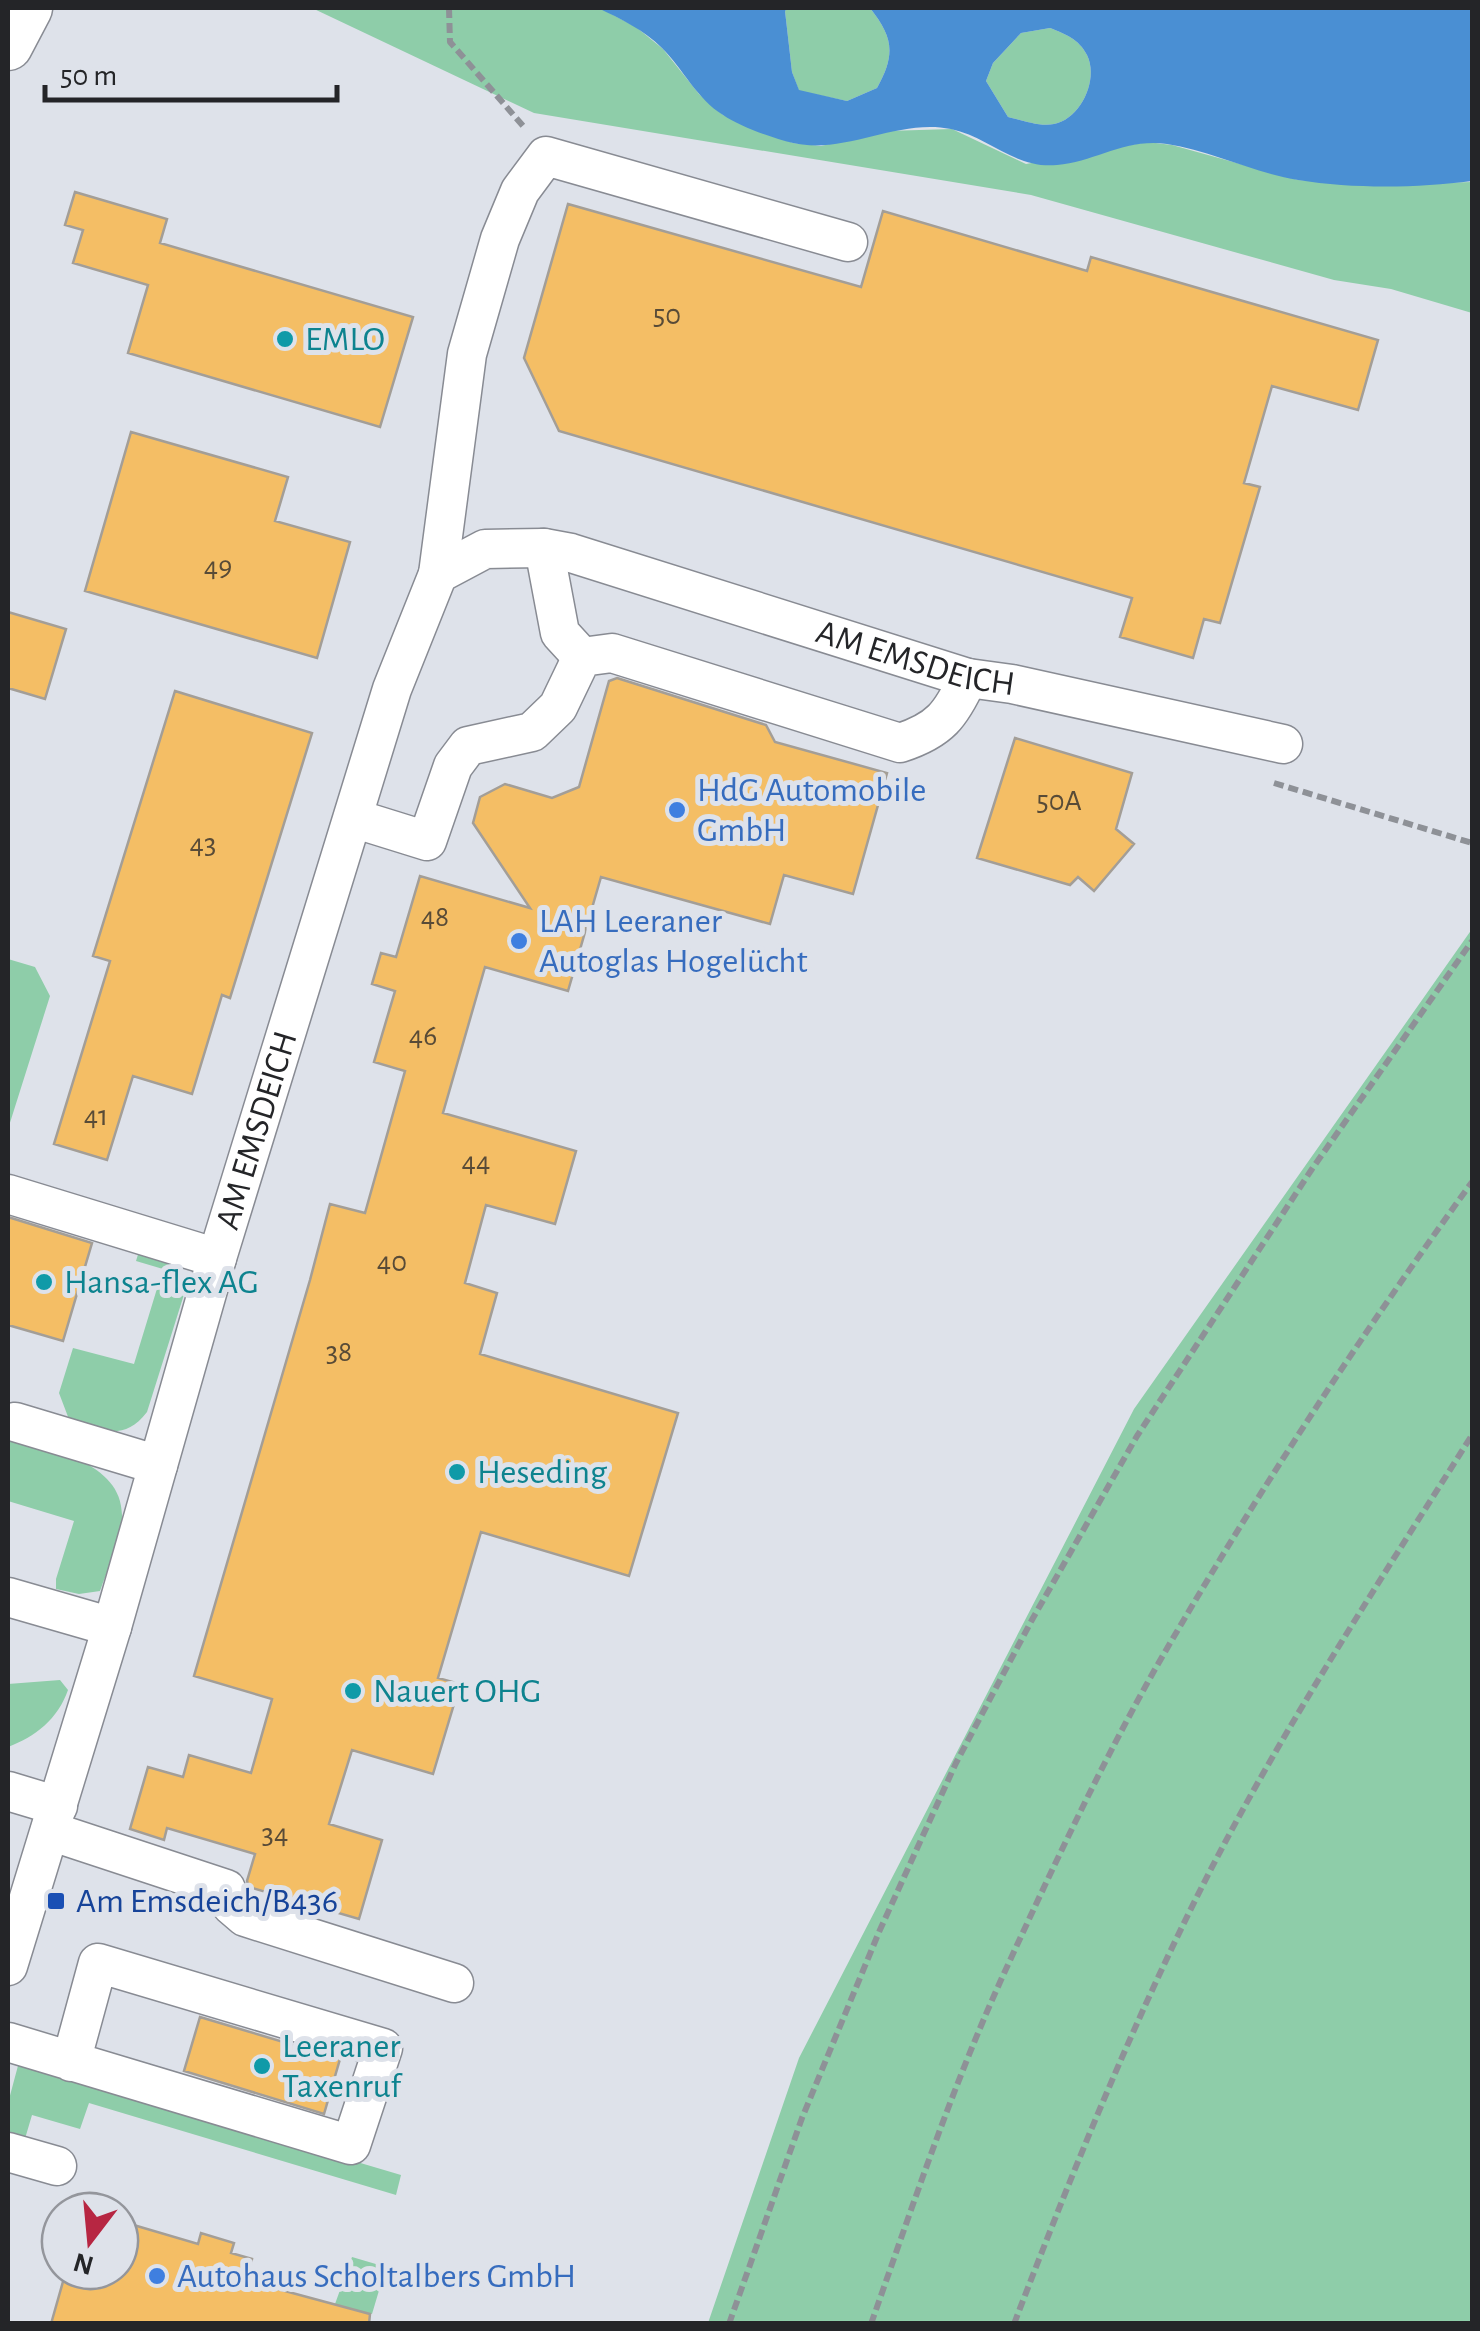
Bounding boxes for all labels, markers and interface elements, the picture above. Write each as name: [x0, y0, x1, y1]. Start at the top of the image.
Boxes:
scale bar: [45, 40, 338, 102]
text: 50 m: [60, 61, 117, 91]
house number: 50: [653, 300, 681, 330]
place label: EMLO: [305, 322, 385, 357]
marker: EMLO: [274, 328, 296, 350]
house number: 49: [204, 552, 232, 582]
street label: AM EMSDEICH: [812, 614, 1017, 702]
place label: HdG Automobile GmbH: [697, 773, 926, 848]
house number: 50A: [1036, 786, 1082, 816]
marker: HdG Automobile GmbH: [666, 799, 688, 821]
house number: 43: [190, 829, 216, 859]
house number: 48: [421, 902, 449, 932]
place label: LAH Leeraner Autoglas Hogelücht: [539, 904, 808, 979]
marker: LAH Leeraner Autoglas Hogelücht: [508, 930, 530, 952]
house number: 46: [409, 1021, 437, 1051]
street label: AM EMSDEICH: [209, 1027, 303, 1233]
house number: 41: [84, 1101, 108, 1131]
house number: 44: [462, 1147, 490, 1177]
house number: 40: [377, 1247, 407, 1277]
place label: Hansa-flex AG: [64, 1265, 259, 1300]
marker: Hansa-flex AG: [33, 1271, 55, 1293]
house number: 38: [326, 1337, 352, 1367]
place label: Heseding: [477, 1455, 607, 1490]
marker: Heseding: [446, 1461, 468, 1483]
place label: Nauert OHG: [373, 1674, 541, 1709]
marker: Nauert OHG: [342, 1680, 364, 1702]
house number: 34: [262, 1819, 288, 1849]
place label: Am Emsdeich/B436: [76, 1884, 338, 1919]
marker: Am Emsdeich/B436: [45, 1890, 67, 1912]
place label: Leeraner Taxenruf: [282, 2029, 403, 2104]
marker: Leeraner Taxenruf: [251, 2055, 273, 2077]
north arrow: [40, 2191, 140, 2291]
text: N: [70, 2247, 97, 2279]
place label: Autohaus Scholtalbers GmbH: [177, 2259, 576, 2294]
marker: Autohaus Scholtalbers GmbH: [146, 2265, 168, 2287]

